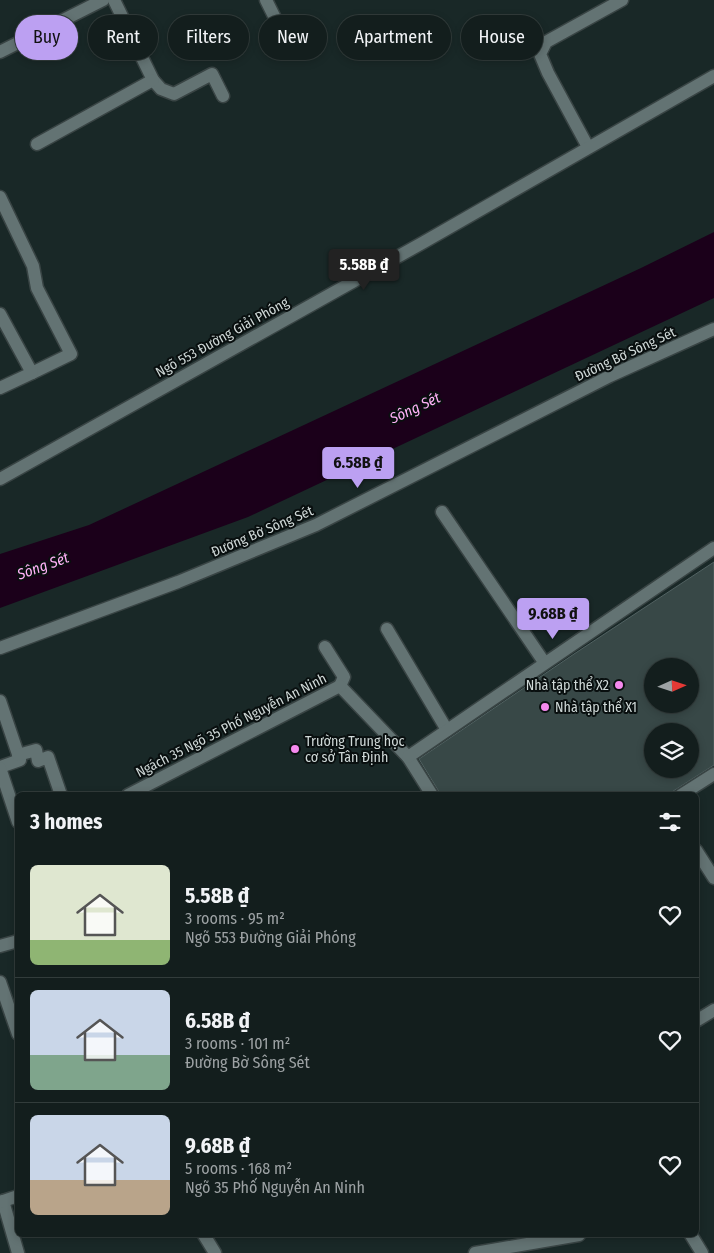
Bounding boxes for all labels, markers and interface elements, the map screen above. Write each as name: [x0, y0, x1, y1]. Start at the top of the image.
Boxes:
chip: Buy: [15, 15, 78, 60]
chip: Rent: [88, 15, 158, 60]
chip: Filters: [168, 15, 249, 60]
chip: New: [259, 15, 327, 60]
chip: Apartment: [337, 15, 451, 60]
chip: House: [461, 15, 543, 60]
pin: 5.58B ₫: [318, 248, 410, 291]
text: 5.58B ₫: [339, 255, 389, 274]
street label: Ngõ 553 Đường Giải Phóng: [153, 294, 292, 381]
street label: Đường Bờ Sông Sét: [572, 324, 679, 385]
water label: Sông Sét: [386, 388, 443, 428]
pin: 6.58B ₫: [312, 446, 404, 489]
text: 6.58B ₫: [333, 453, 383, 472]
street label: Đường Bờ Sông Sét: [209, 502, 316, 561]
water label: Sông Sét: [14, 548, 71, 584]
pin: 9.68B ₫: [507, 598, 599, 640]
text: 9.68B ₫: [528, 604, 578, 623]
north arrow: [644, 658, 699, 712]
map controls: [644, 658, 699, 778]
street label: Ngách 35 Ngõ 35 Phố Nguyễn An Ninh: [133, 669, 329, 781]
place label: Nhà tập thể X2: [526, 676, 609, 694]
marker: Nhà tập thể X2: [613, 679, 625, 691]
place label: Nhà tập thể X1: [555, 698, 637, 716]
marker: Nhà tập thể X1: [539, 701, 551, 713]
button: layers: [644, 723, 699, 778]
place label: Trường Trung học cơ sở Tân Định: [305, 733, 404, 766]
marker: Trường Trung học cơ sở Tân Định: [289, 743, 301, 755]
icon: filters: [656, 808, 684, 836]
text: 3 homes: [30, 809, 102, 835]
text: 5.58B ₫: [185, 883, 249, 909]
icon: home: [70, 885, 130, 945]
icon: heart: [656, 901, 684, 929]
text: 3 rooms · 95 m²: [185, 909, 285, 928]
text: Ngõ 553 Đường Giải Phóng: [185, 928, 356, 947]
text: 6.58B ₫: [185, 1008, 250, 1034]
icon: home: [70, 1010, 130, 1070]
icon: heart: [656, 1026, 684, 1054]
text: 3 rooms · 101 m²: [185, 1034, 290, 1053]
text: Đường Bờ Sông Sét: [185, 1053, 310, 1072]
text: 9.68B ₫: [185, 1133, 250, 1159]
icon: home: [70, 1135, 130, 1195]
icon: heart: [656, 1151, 684, 1179]
text: 5 rooms · 168 m²: [185, 1159, 292, 1178]
text: Ngõ 35 Phố Nguyễn An Ninh: [185, 1178, 365, 1197]

